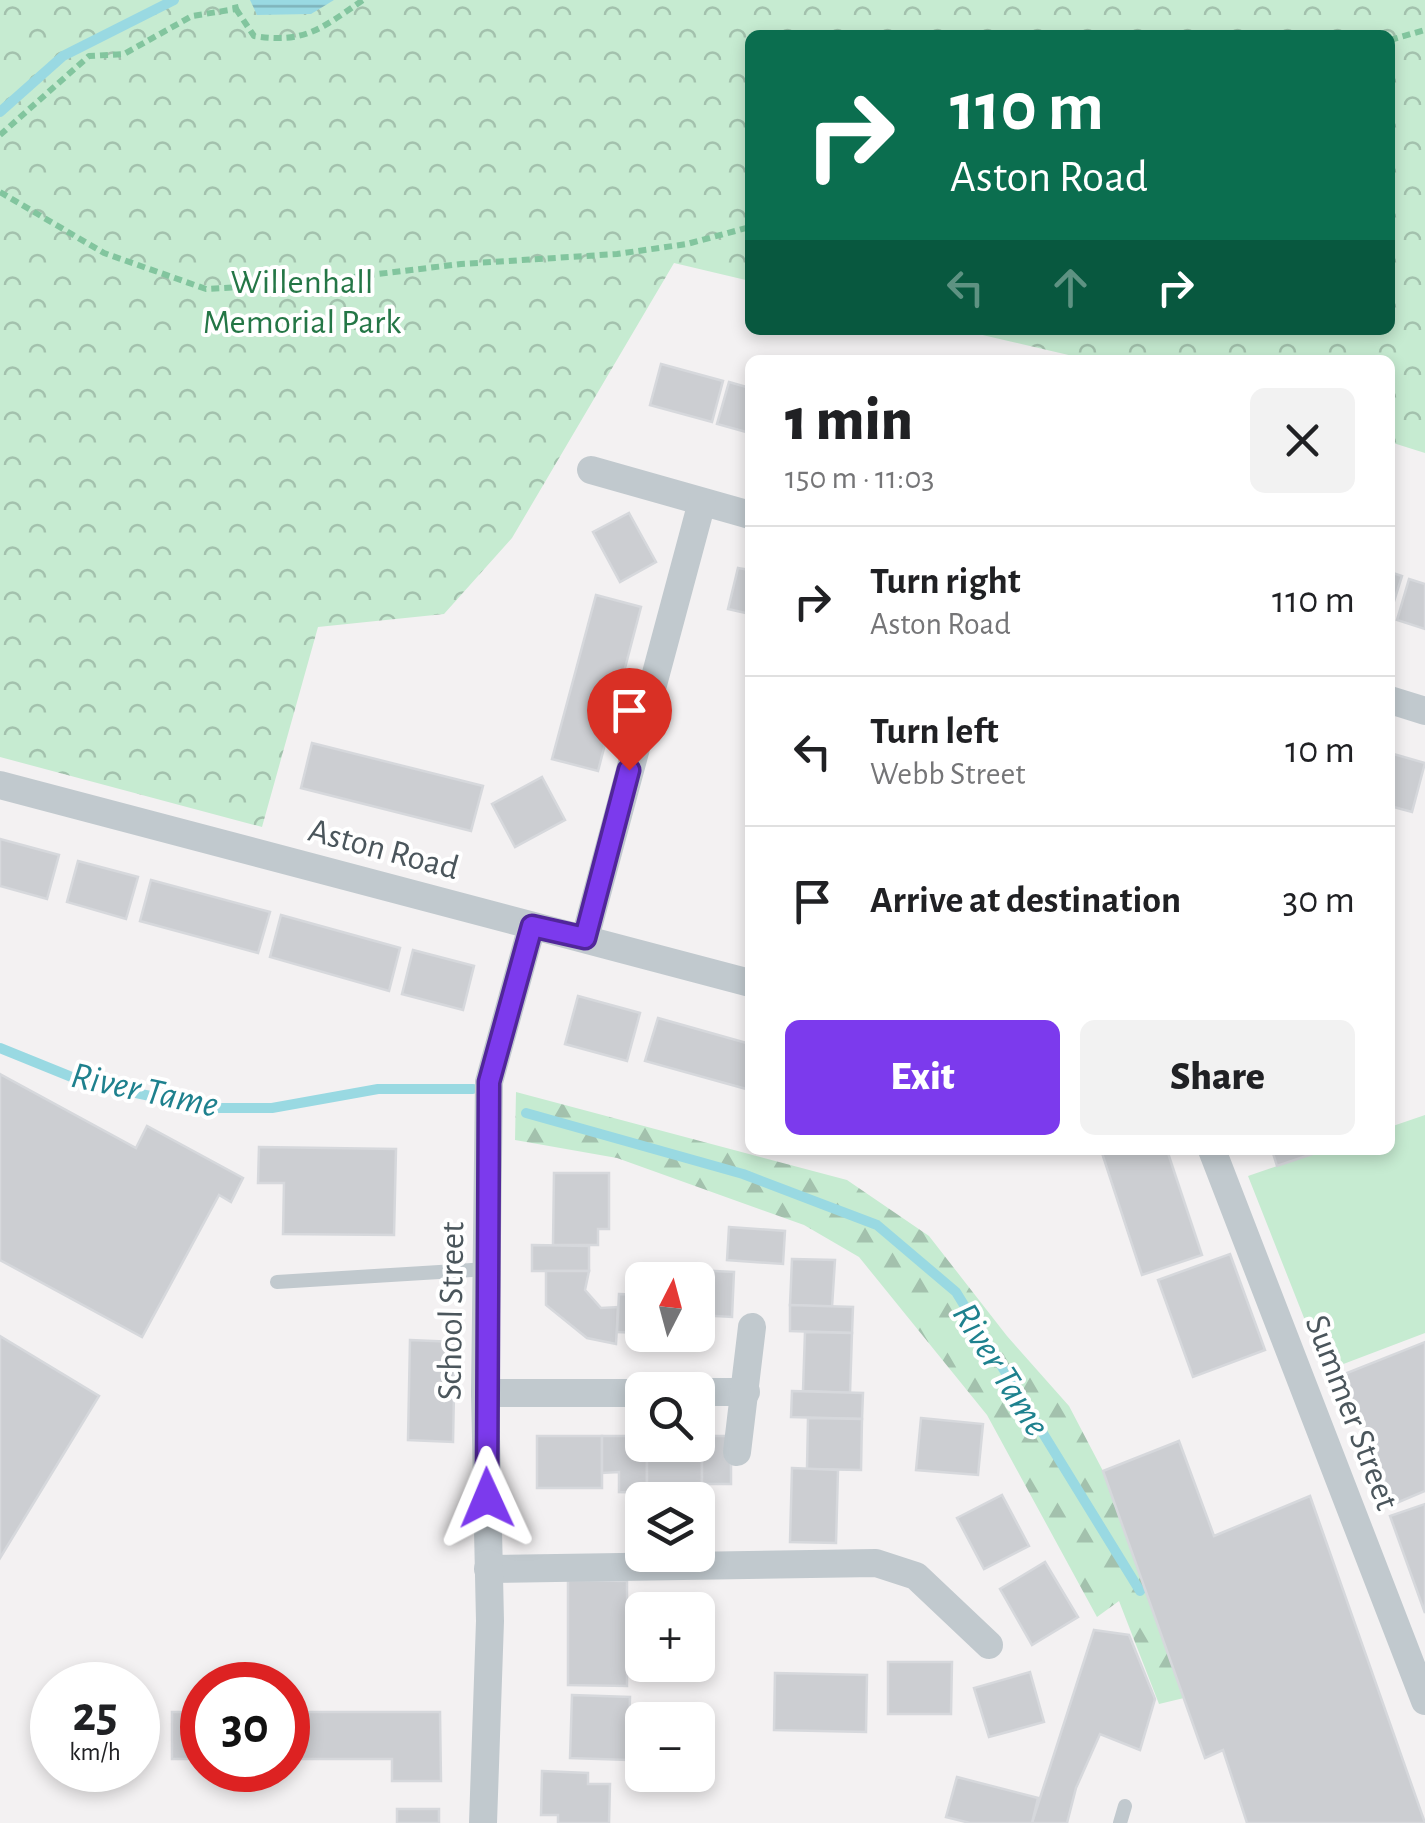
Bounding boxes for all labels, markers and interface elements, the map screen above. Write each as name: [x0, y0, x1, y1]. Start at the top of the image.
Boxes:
icon: right: [785, 70, 915, 200]
text: 110 m: [950, 73, 1104, 143]
text: Aston Road: [950, 155, 1148, 200]
icon: left: [938, 260, 993, 315]
icon: ahead: [1043, 260, 1098, 315]
icon: right: [1148, 260, 1203, 315]
park label: Willenhall Memorial Park: [203, 265, 401, 340]
button: close: [1250, 388, 1355, 493]
text: 1 min: [785, 391, 913, 451]
text: 150 m · 11:03: [785, 462, 934, 494]
text: Turn right: [870, 563, 1020, 601]
icon: right: [785, 574, 840, 629]
text: 110 m: [1272, 582, 1355, 620]
text: Aston Road: [870, 608, 1011, 640]
pin: [587, 668, 672, 771]
icon: arrive: [602, 683, 657, 738]
text: Turn left: [870, 713, 998, 751]
icon: left: [785, 724, 840, 779]
text: 10 m: [1285, 732, 1355, 770]
text: Webb Street: [870, 758, 1025, 790]
street label: Aston Road: [305, 813, 463, 886]
icon: arrive: [785, 874, 840, 929]
text: Arrive at destination: [870, 882, 1181, 920]
text: 30 m: [1283, 882, 1355, 920]
button: Exit: [785, 1020, 1060, 1135]
button: Share: [1080, 1020, 1355, 1135]
water label: River Tame: [68, 1057, 221, 1125]
street label: School Street: [432, 1221, 471, 1401]
north arrow: [625, 1262, 715, 1352]
map controls: [625, 1262, 715, 1792]
water label: River Tame: [945, 1297, 1056, 1443]
street label: Summer Street: [1298, 1310, 1405, 1515]
button: search: [625, 1372, 715, 1462]
position arrow: [435, 1446, 539, 1550]
button: layers: [625, 1482, 715, 1572]
button: +: [625, 1592, 715, 1682]
speed limit sign: 30: [180, 1662, 310, 1792]
text: 25: [72, 1690, 118, 1740]
button: −: [625, 1702, 715, 1792]
text: km/h: [69, 1740, 121, 1765]

